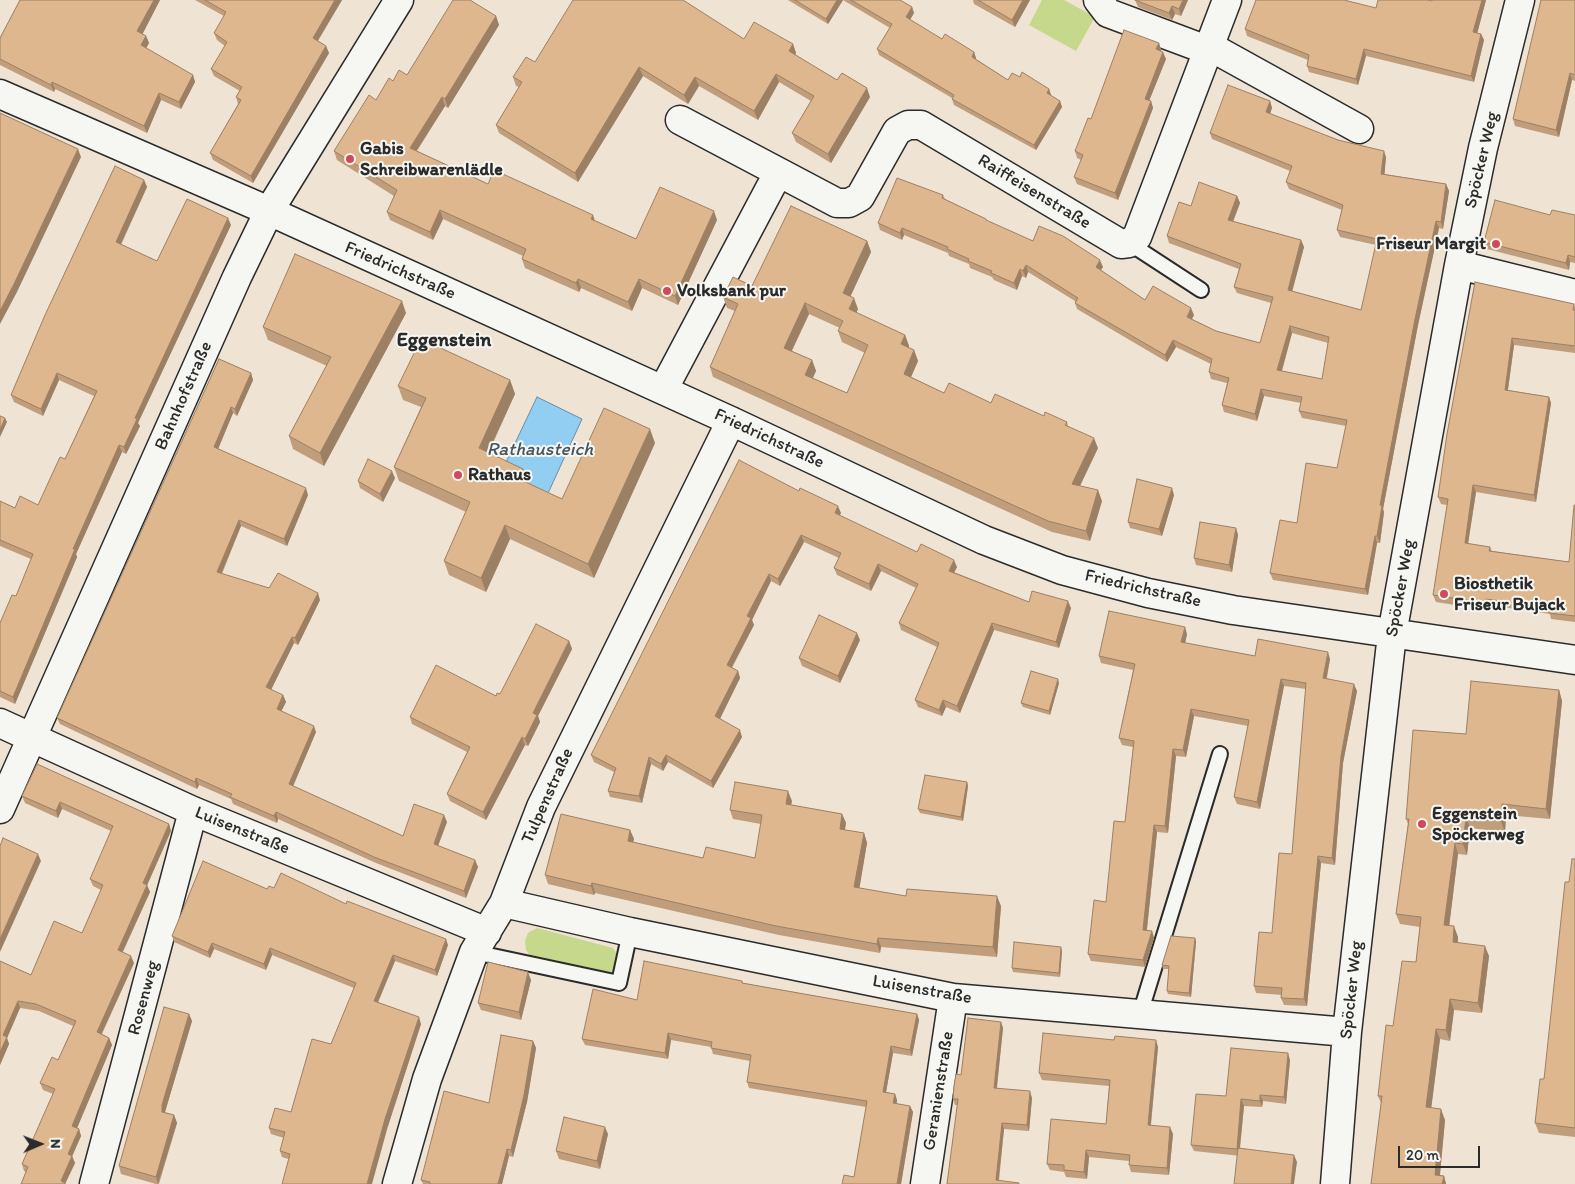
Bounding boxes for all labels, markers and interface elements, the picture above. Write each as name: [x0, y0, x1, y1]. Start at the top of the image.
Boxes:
street label: Spöcker Weg: [1460, 109, 1504, 211]
place label: Gabis Schreibwarenlädle: [360, 138, 503, 180]
street label: Raiffeisenstraße: [974, 150, 1094, 234]
marker: Gabis Schreibwarenlädle: [344, 153, 356, 165]
place label: Friseur Margit: [1376, 233, 1486, 255]
street label: Friedrichstraße: [341, 237, 459, 305]
marker: Friseur Margit: [1490, 238, 1502, 250]
place label: Volksbank pur: [677, 280, 786, 302]
marker: Volksbank pur: [661, 285, 673, 297]
district label: Eggenstein: [397, 329, 491, 353]
street label: Bahnhofstraße: [150, 338, 218, 454]
street label: Friedrichstraße: [711, 404, 827, 474]
water label: Rathausteich: [487, 439, 593, 461]
place label: Rathaus: [468, 464, 531, 486]
marker: Rathaus: [452, 469, 464, 481]
street label: Spöcker Weg: [1382, 538, 1420, 638]
street label: Friedrichstraße: [1083, 565, 1203, 613]
place label: Biosthetik Friseur Bujack: [1454, 573, 1565, 616]
marker: Biosthetik Friseur Bujack: [1438, 588, 1450, 600]
street label: Tulpenstraße: [517, 745, 579, 847]
street label: Luisenstraße: [191, 802, 293, 860]
place label: Eggenstein Spöckerweg: [1432, 803, 1524, 846]
marker: Eggenstein Spöckerweg: [1416, 818, 1428, 830]
street label: Spöcker Weg: [1336, 940, 1368, 1040]
street label: Rosenweg: [124, 958, 164, 1038]
street label: Luisenstraße: [871, 971, 973, 1009]
street label: Geranienstraße: [919, 1030, 959, 1152]
north arrow: [15, 1119, 65, 1169]
scale bar: [1400, 1136, 1482, 1168]
text: N: [47, 1139, 64, 1149]
text: 20 m: [1406, 1146, 1439, 1164]

